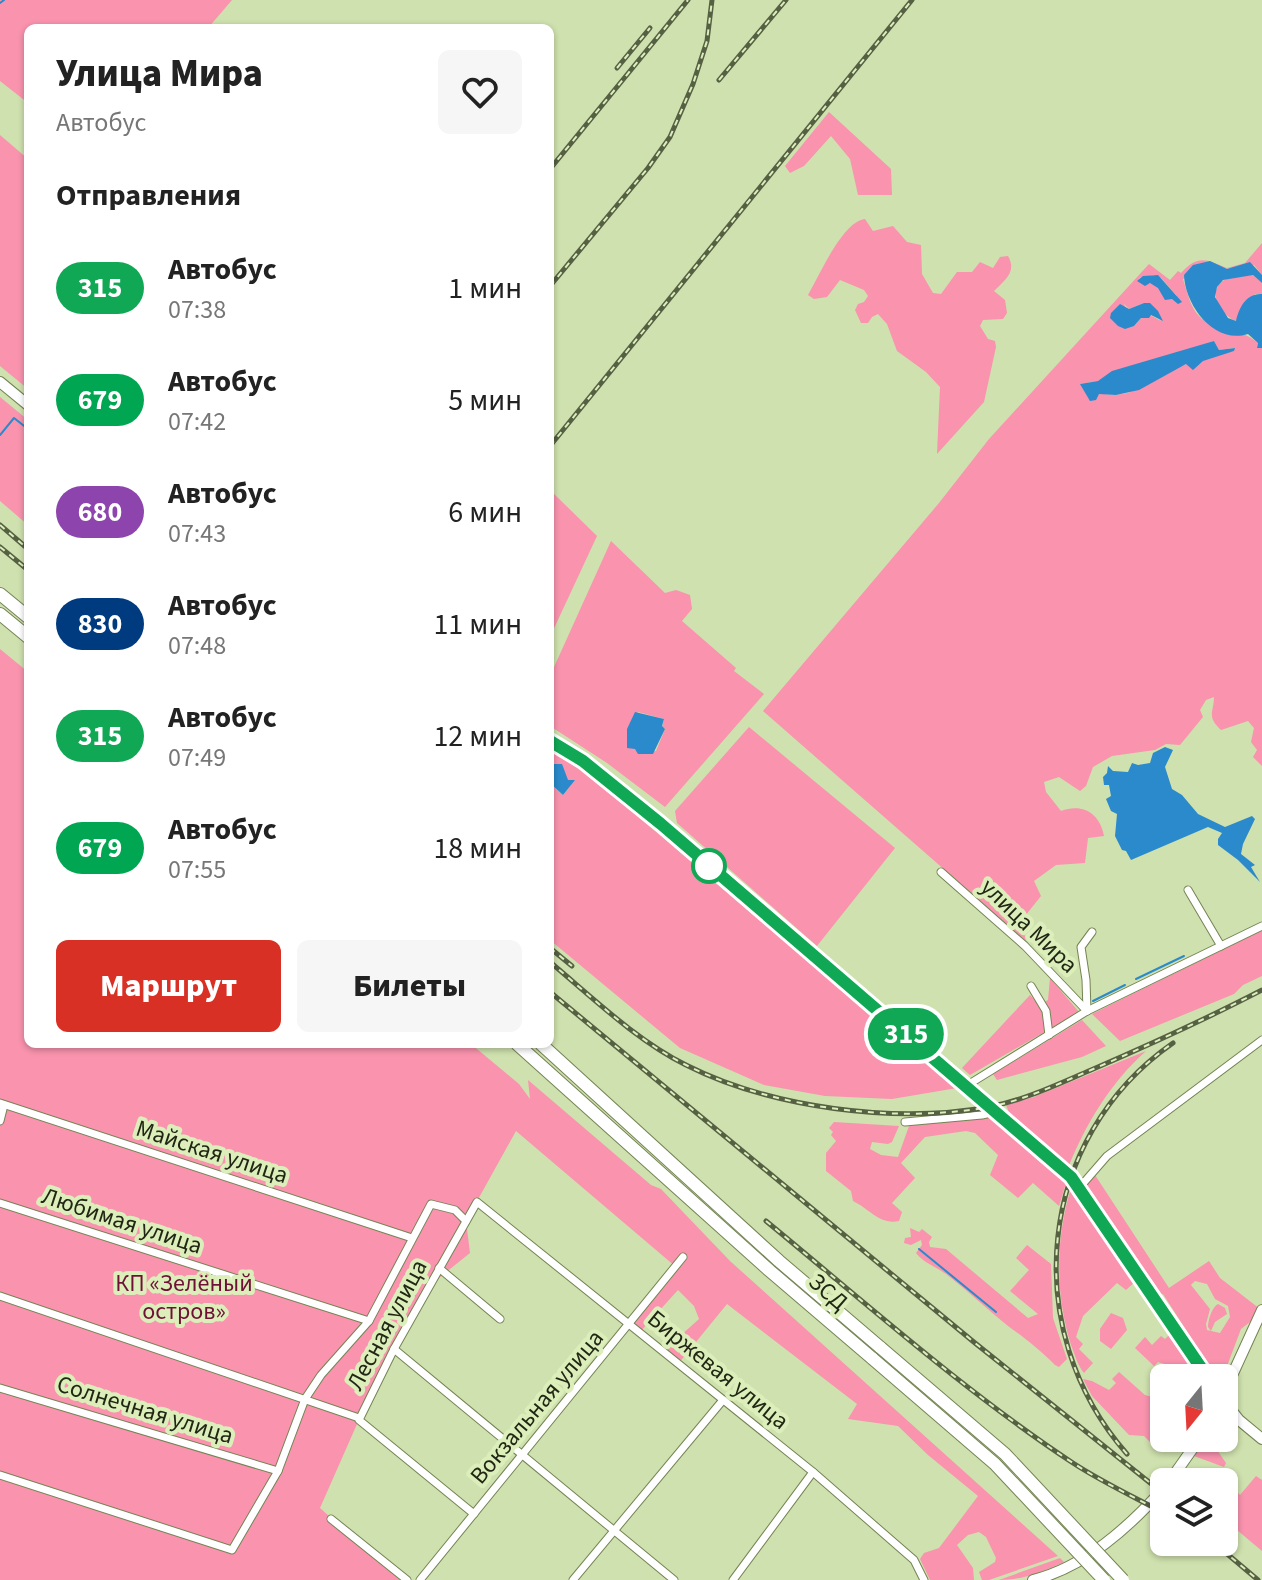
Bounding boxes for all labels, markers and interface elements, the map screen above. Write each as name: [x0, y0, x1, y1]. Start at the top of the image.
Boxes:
text: Улица Мира: [56, 47, 263, 101]
button: heart: [438, 50, 522, 134]
text: Автобус: [56, 104, 146, 141]
text: Отправления: [56, 174, 241, 217]
text: Автобус: [168, 248, 277, 291]
text: 1 мин: [448, 267, 522, 310]
text: 315: [78, 268, 122, 308]
text: 07:38: [168, 291, 226, 328]
text: Автобус: [168, 360, 277, 403]
text: 5 мин: [448, 379, 522, 422]
text: 679: [78, 380, 122, 420]
text: 07:42: [168, 403, 226, 440]
text: Автобус: [168, 472, 277, 515]
text: 6 мин: [448, 491, 522, 534]
text: 680: [78, 492, 122, 532]
text: 07:43: [168, 515, 226, 552]
text: Автобус: [168, 584, 277, 627]
text: 11 мин: [433, 603, 522, 646]
text: 830: [78, 604, 122, 644]
text: 07:48: [168, 627, 226, 664]
text: Автобус: [168, 696, 277, 739]
text: 12 мин: [433, 715, 522, 758]
text: 315: [78, 716, 122, 756]
text: 07:49: [168, 739, 226, 776]
text: Автобус: [168, 808, 277, 851]
text: 18 мин: [433, 827, 522, 870]
text: 679: [78, 828, 122, 868]
unlabelled marker: [692, 849, 726, 883]
text: 07:55: [168, 851, 226, 888]
street label: улица Мира: [972, 870, 1086, 982]
button: Маршрут: [56, 940, 281, 1032]
button: Билеты: [297, 940, 522, 1032]
line badge: 315: [860, 1008, 952, 1060]
text: 315: [884, 1014, 928, 1054]
street label: Майская улица: [132, 1111, 292, 1193]
street label: Любимая улица: [37, 1179, 207, 1263]
street label: Лесная улица: [338, 1253, 436, 1397]
street label: ЗСД: [801, 1265, 855, 1319]
park label: КП «Зелёный остров»: [115, 1266, 253, 1329]
street label: Биржевая улица: [640, 1302, 796, 1438]
street label: Вокзальная улица: [462, 1322, 612, 1492]
north arrow: [1150, 1364, 1238, 1452]
map controls: [1150, 1364, 1238, 1556]
street label: Солнечная улица: [52, 1367, 238, 1453]
button: layers: [1150, 1468, 1238, 1556]

